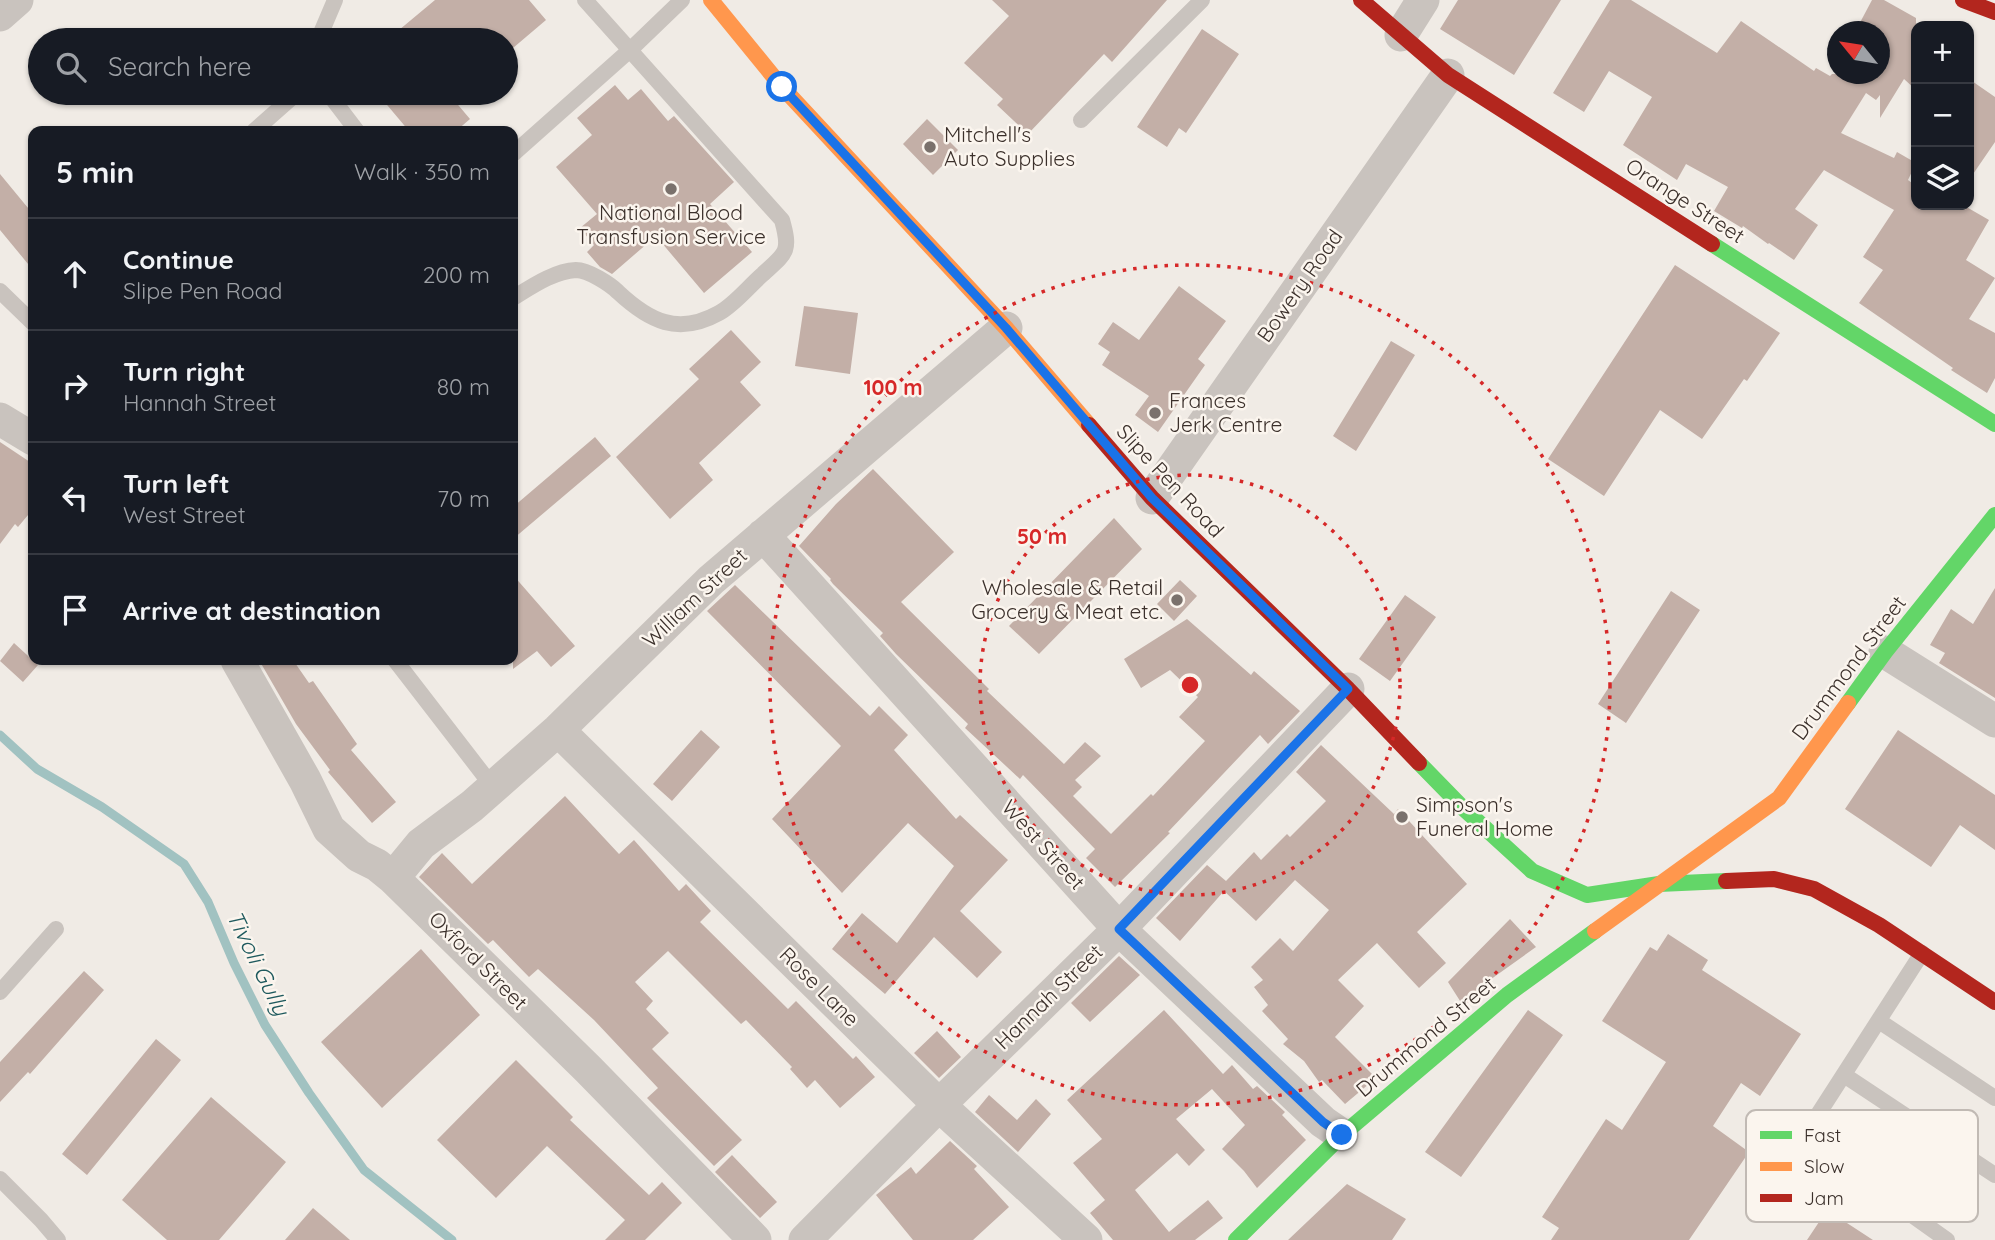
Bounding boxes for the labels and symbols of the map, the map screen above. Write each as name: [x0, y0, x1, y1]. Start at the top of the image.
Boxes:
north arrow: [1827, 21, 1890, 84]
route start: [766, 71, 797, 102]
place label: Mitchell's Auto Supplies: [944, 121, 1075, 171]
marker: Mitchell's Auto Supplies: [922, 139, 938, 155]
street label: Orange Street: [1621, 152, 1750, 248]
marker: National Blood Transfusion Service: [663, 181, 679, 197]
place label: National Blood Transfusion Service: [576, 199, 766, 249]
street label: Bowery Road: [1251, 224, 1348, 347]
text: 100 m: [863, 374, 923, 400]
place label: Frances Jerk Centre: [1169, 387, 1282, 437]
marker: Frances Jerk Centre: [1147, 405, 1163, 421]
street label: Slipe Pen Road: [1112, 418, 1230, 542]
text: 50 m: [1017, 523, 1067, 549]
street label: William Street: [636, 542, 752, 652]
place label: Wholesale & Retail Grocery & Meat etc.: [971, 574, 1163, 624]
street label: Drummond Street: [1785, 590, 1911, 745]
marker: Wholesale & Retail Grocery & Meat etc.: [1169, 592, 1185, 608]
centre of rings: [1178, 673, 1202, 697]
place label: Simpson's Funeral Home: [1416, 791, 1553, 841]
street label: West Street: [997, 794, 1091, 895]
marker: Simpson's Funeral Home: [1394, 809, 1410, 825]
water label: Tivoli Gully: [221, 905, 297, 1022]
street label: Oxford Street: [424, 905, 534, 1015]
street label: Hannah Street: [989, 938, 1108, 1054]
street label: Rose Lane: [774, 941, 865, 1032]
street label: Drummond Street: [1350, 970, 1500, 1102]
legend: [1746, 1110, 1978, 1222]
route end: [1326, 1119, 1357, 1150]
text: Fast: [1804, 1123, 1841, 1147]
text: Slow: [1804, 1154, 1845, 1178]
text: Jam: [1804, 1186, 1844, 1210]

